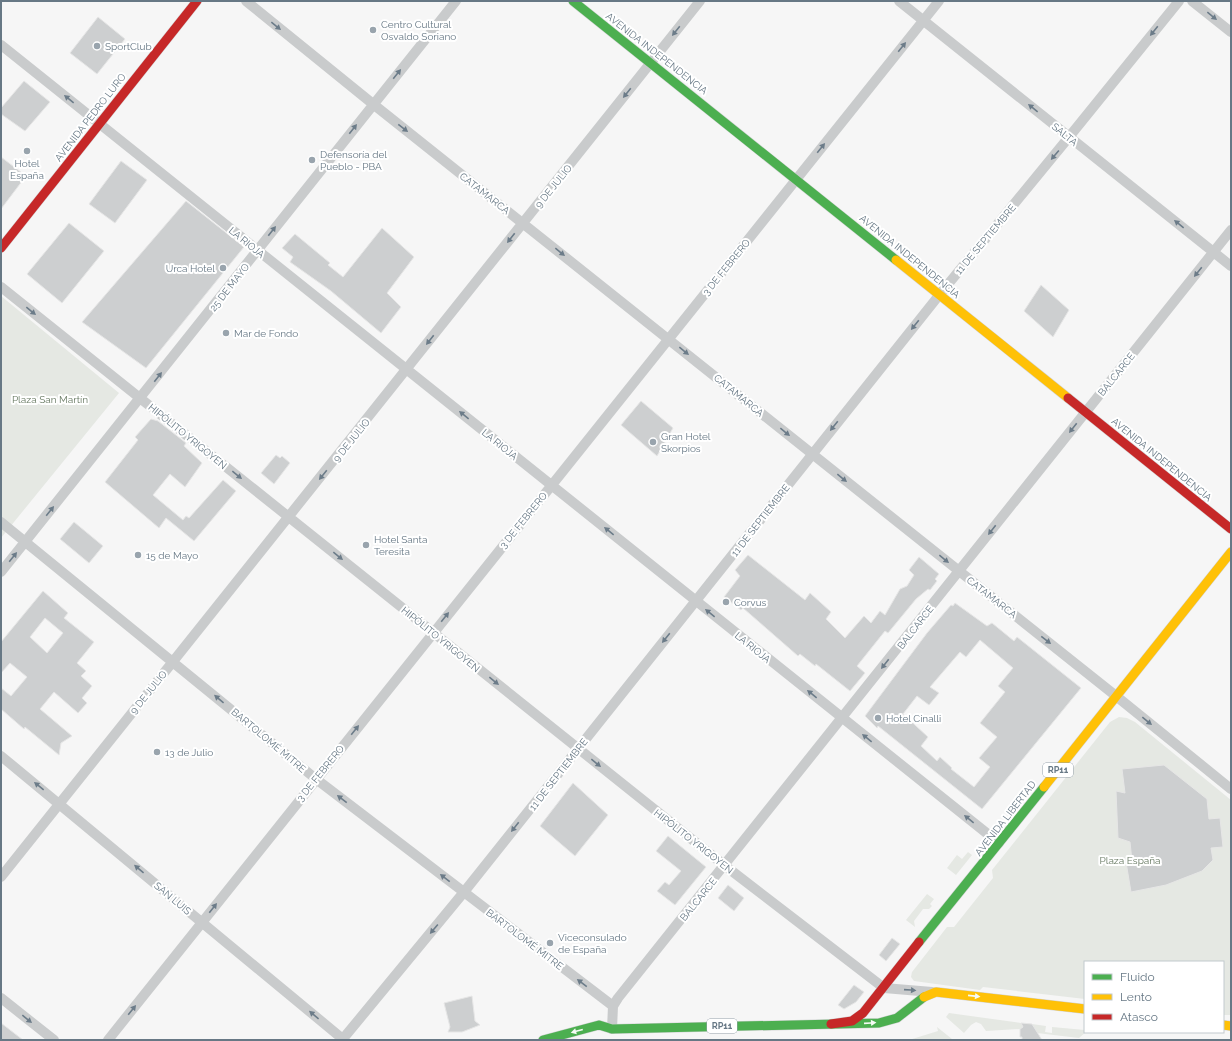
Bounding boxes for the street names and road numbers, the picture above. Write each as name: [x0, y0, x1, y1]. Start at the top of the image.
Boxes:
street label: AVENIDA INDEPENDENCIA: [604, 10, 710, 97]
street label: AVENIDA PEDRO LURO: [53, 71, 128, 163]
street label: SALTA: [1050, 121, 1080, 148]
street label: 9 DE JULIO: [533, 162, 574, 210]
street label: CATAMARCA: [457, 170, 512, 217]
street label: 11 DE SEPTIEMBRE: [953, 202, 1018, 277]
street label: AVENIDA INDEPENDENCIA: [857, 213, 962, 300]
street label: LA RIOJA: [227, 225, 267, 260]
street label: 3 DE FEBRERO: [700, 237, 753, 298]
street label: 25 DE MAYO: [207, 261, 252, 313]
street label: BALCARCE: [1096, 351, 1137, 398]
street label: CATAMARCA: [712, 372, 766, 419]
street label: HIPÓLITO YRIGOYEN: [146, 401, 229, 471]
street label: 9 DE JULIO: [331, 416, 372, 464]
street label: AVENIDA INDEPENDENCIA: [1109, 416, 1214, 503]
street label: LA RIOJA: [480, 427, 520, 462]
street label: 11 DE SEPTIEMBRE: [729, 482, 792, 558]
street label: 3 DE FEBRERO: [497, 490, 550, 551]
street label: CATAMARCA: [964, 574, 1019, 621]
street label: HIPÓLITO YRIGOYEN: [399, 604, 482, 674]
street label: BALCARCE: [895, 604, 936, 651]
street label: LA RIOJA: [733, 630, 773, 665]
street label: 9 DE JULIO: [128, 668, 169, 716]
street label: BARTOLOMÉ MITRE: [229, 706, 308, 775]
street label: 11 DE SEPTIEMBRE: [527, 736, 590, 812]
street label: 3 DE FEBRERO: [294, 743, 347, 804]
road number: RP11: [1043, 763, 1073, 777]
street label: AVENIDA LIBERTAD: [973, 779, 1038, 858]
street label: HIPÓLITO YRIGOYEN: [652, 807, 735, 876]
street label: BALCARCE: [678, 876, 719, 923]
street label: SAN LUIS: [152, 880, 193, 917]
street label: BARTOLOMÉ MITRE: [484, 907, 565, 972]
road number: RP11: [707, 1019, 737, 1033]

